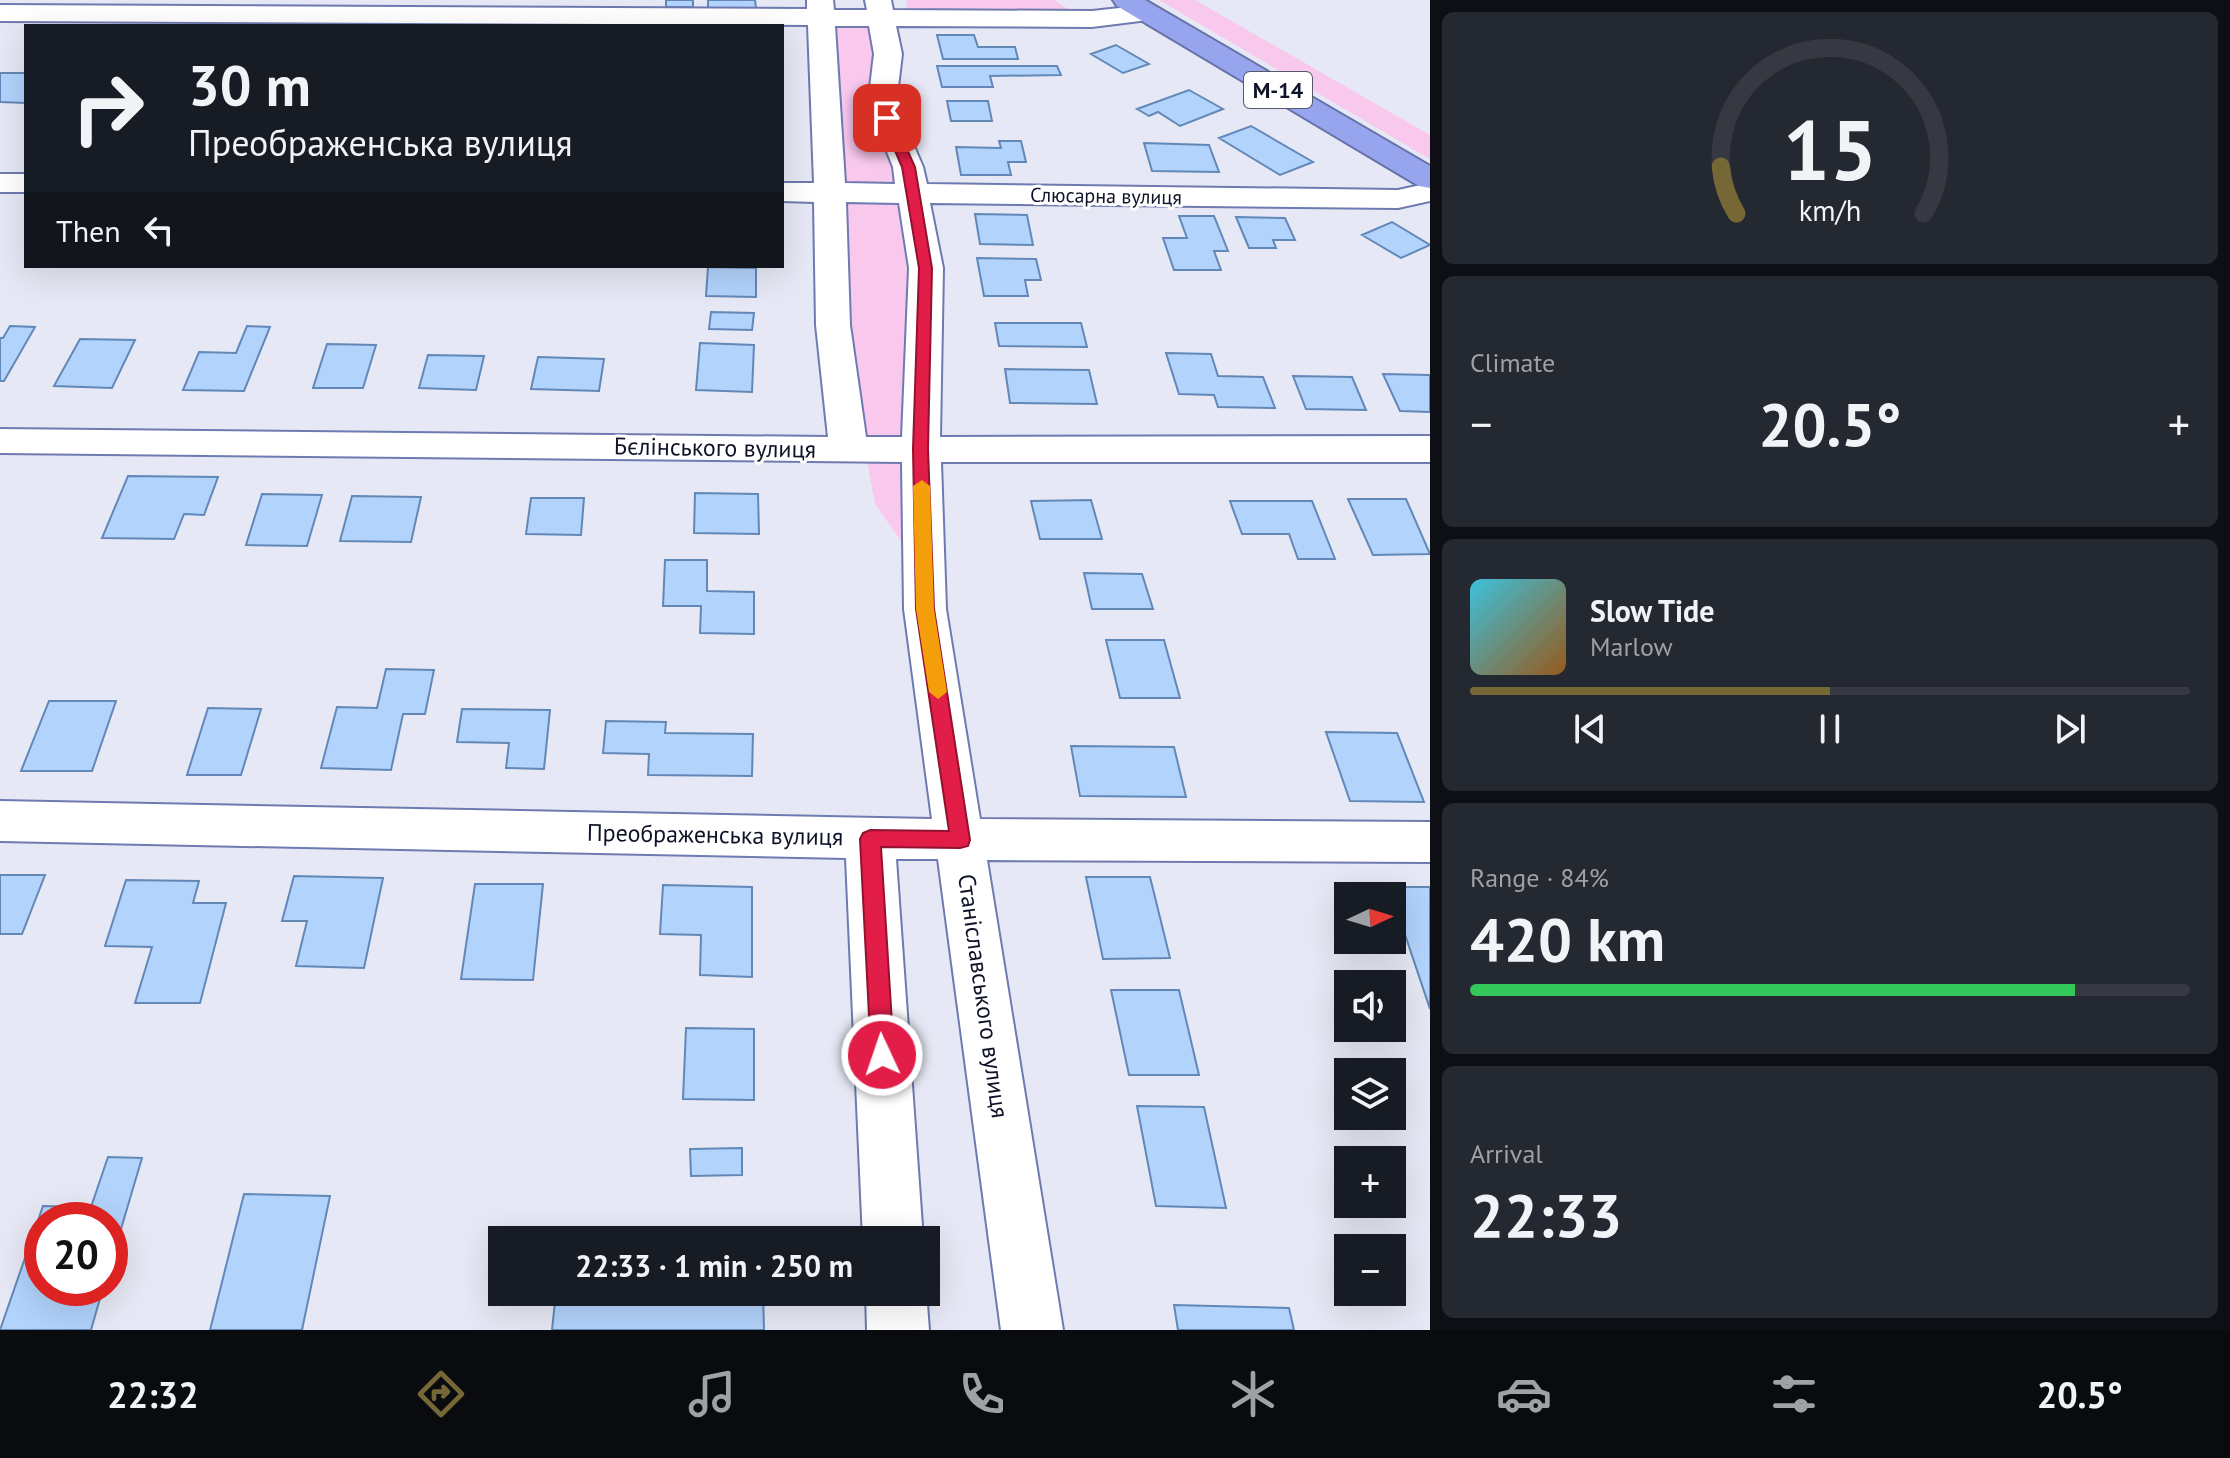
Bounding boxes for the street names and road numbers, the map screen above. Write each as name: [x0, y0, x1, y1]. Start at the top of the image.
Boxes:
road number: М-14: [1244, 72, 1312, 108]
street label: Слюсарна вулиця: [1030, 182, 1182, 210]
street label: Бєлінського вулиця: [614, 430, 816, 465]
street label: Преображенська вулиця: [587, 817, 843, 852]
street label: Станіславського вулиця: [951, 872, 1016, 1120]

